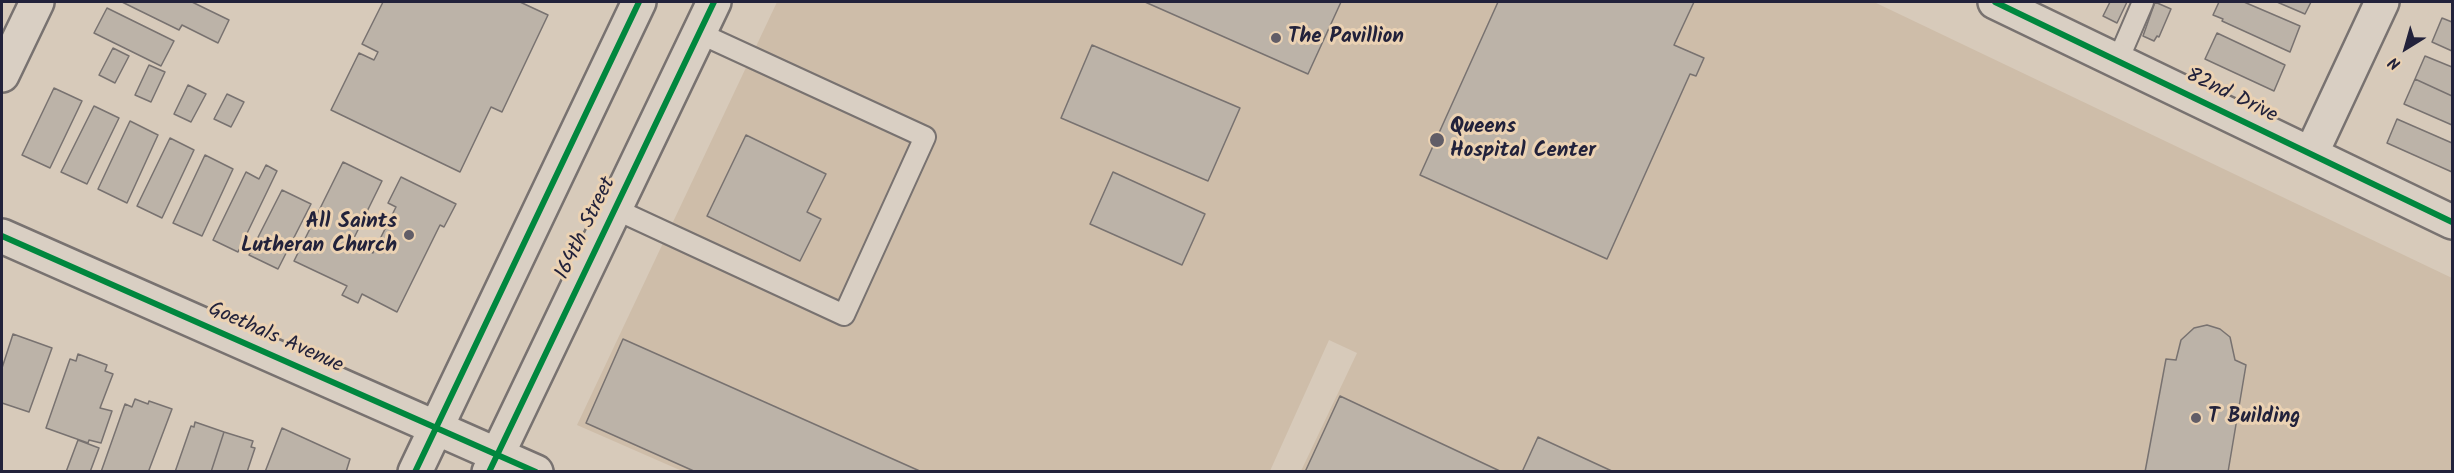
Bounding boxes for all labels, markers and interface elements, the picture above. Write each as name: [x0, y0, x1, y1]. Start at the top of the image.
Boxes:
north arrow: [2376, 18, 2436, 78]
place label: The Pavillion: [1288, 25, 1404, 51]
marker: The Pavillion: [1269, 31, 1283, 45]
text: N: [2383, 50, 2406, 76]
street label: 82nd Drive: [2181, 64, 2281, 130]
place label: Queens Hospital Center: [1450, 115, 1596, 165]
marker: Queens Hospital Center: [1428, 131, 1446, 149]
street label: 164th Street: [551, 174, 623, 284]
place label: All Saints Lutheran Church: [241, 210, 397, 260]
marker: All Saints Lutheran Church: [402, 228, 416, 242]
street label: Goethals Avenue: [203, 298, 347, 380]
place label: T Building: [2208, 405, 2300, 431]
marker: T Building: [2189, 411, 2203, 425]

